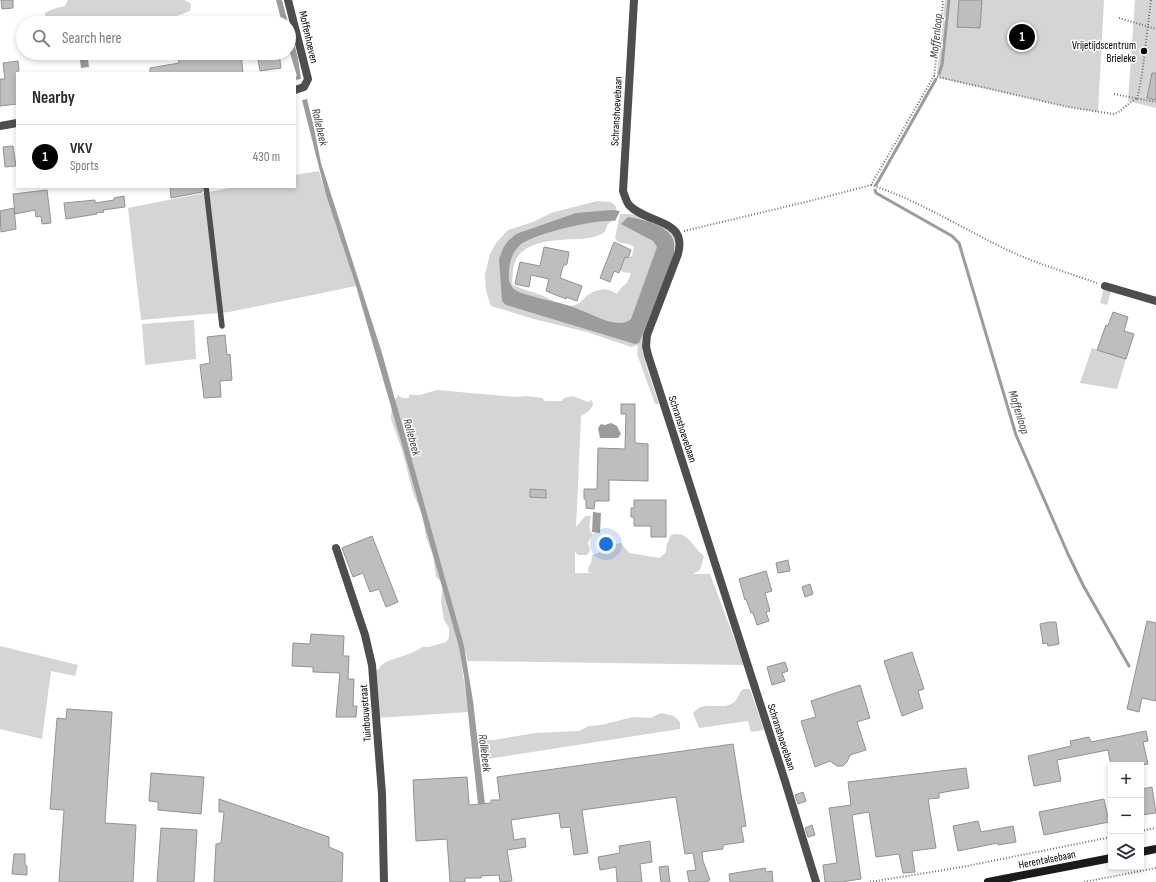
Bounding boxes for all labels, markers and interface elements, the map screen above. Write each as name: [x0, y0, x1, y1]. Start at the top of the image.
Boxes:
street label: Moffenhoeven: [296, 10, 321, 65]
water label: Moffenloop: [927, 13, 946, 59]
search box: [16, 16, 296, 60]
pin: 1: [1009, 22, 1035, 52]
icon: search: [30, 27, 52, 49]
text: Search here: [62, 29, 122, 48]
place label: Vrijetijdscentrum Brieleke: [1072, 39, 1136, 65]
marker: Vrijetijdscentrum Brieleke: [1139, 46, 1149, 56]
street label: Schranshoevebaan: [608, 76, 625, 146]
text: Nearby: [32, 88, 75, 108]
water label: Rollebeek: [308, 107, 331, 148]
text: VKV: [70, 139, 92, 158]
text: 1: [42, 149, 48, 165]
text: 430 m: [253, 149, 280, 165]
text: Sports: [70, 158, 99, 174]
water label: Moffenloop: [1005, 389, 1032, 436]
street label: Schranshoevebaan: [666, 394, 700, 465]
water label: Rollebeek: [399, 417, 424, 458]
your location: [596, 534, 616, 554]
street label: Tuinbouwstraat: [357, 683, 374, 742]
street label: Schranshoevebaan: [765, 702, 799, 773]
water label: Rollebeek: [475, 733, 494, 773]
map controls: [1108, 762, 1144, 870]
button: +: [1108, 762, 1144, 798]
button: −: [1108, 798, 1144, 834]
button: layers: [1108, 834, 1144, 870]
street label: Herentalsebaan: [1017, 848, 1077, 871]

